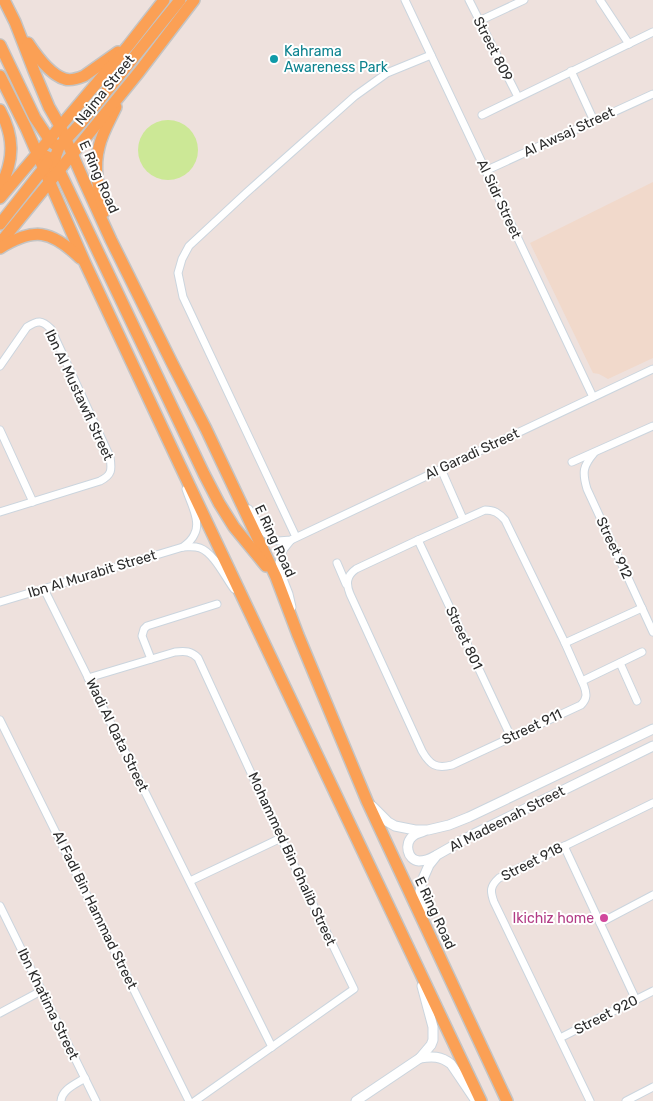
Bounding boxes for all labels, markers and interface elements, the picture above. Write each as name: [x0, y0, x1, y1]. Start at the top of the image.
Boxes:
street label: Street 809: [470, 14, 516, 84]
place label: Kahrama Awareness Park: [284, 43, 389, 76]
street label: Najma Street: [72, 51, 139, 128]
marker: Kahrama Awareness Park: [268, 53, 280, 65]
street label: Al Awsaj Street: [521, 103, 618, 161]
street label: E Ring Road: [75, 138, 123, 216]
street label: Al Sidr Street: [473, 157, 525, 242]
street label: Ibn Al Mustawfi Street: [41, 327, 117, 464]
street label: Al Garadi Street: [422, 425, 522, 483]
street label: E Ring Road: [251, 502, 299, 580]
street label: Street 912: [592, 514, 636, 582]
street label: Ibn Al Murabit Street: [26, 546, 159, 602]
street label: Street 801: [442, 604, 486, 672]
street label: Wadi Al Qata Street: [82, 676, 152, 795]
street label: Street 911: [499, 706, 565, 748]
street label: Mohammed Bin Ghalib Street: [244, 770, 340, 949]
street label: Al Madeenah Street: [446, 782, 568, 856]
street label: Al Fadl Bin Hammad Street: [49, 828, 141, 992]
street label: Street 918: [498, 839, 566, 885]
street label: E Ring Road: [411, 874, 459, 952]
place label: Ikichiz home: [513, 910, 594, 927]
marker: Ikichiz home: [598, 912, 610, 924]
street label: Ibn Khatima Street: [14, 946, 83, 1063]
street label: Street 920: [571, 992, 641, 1038]

